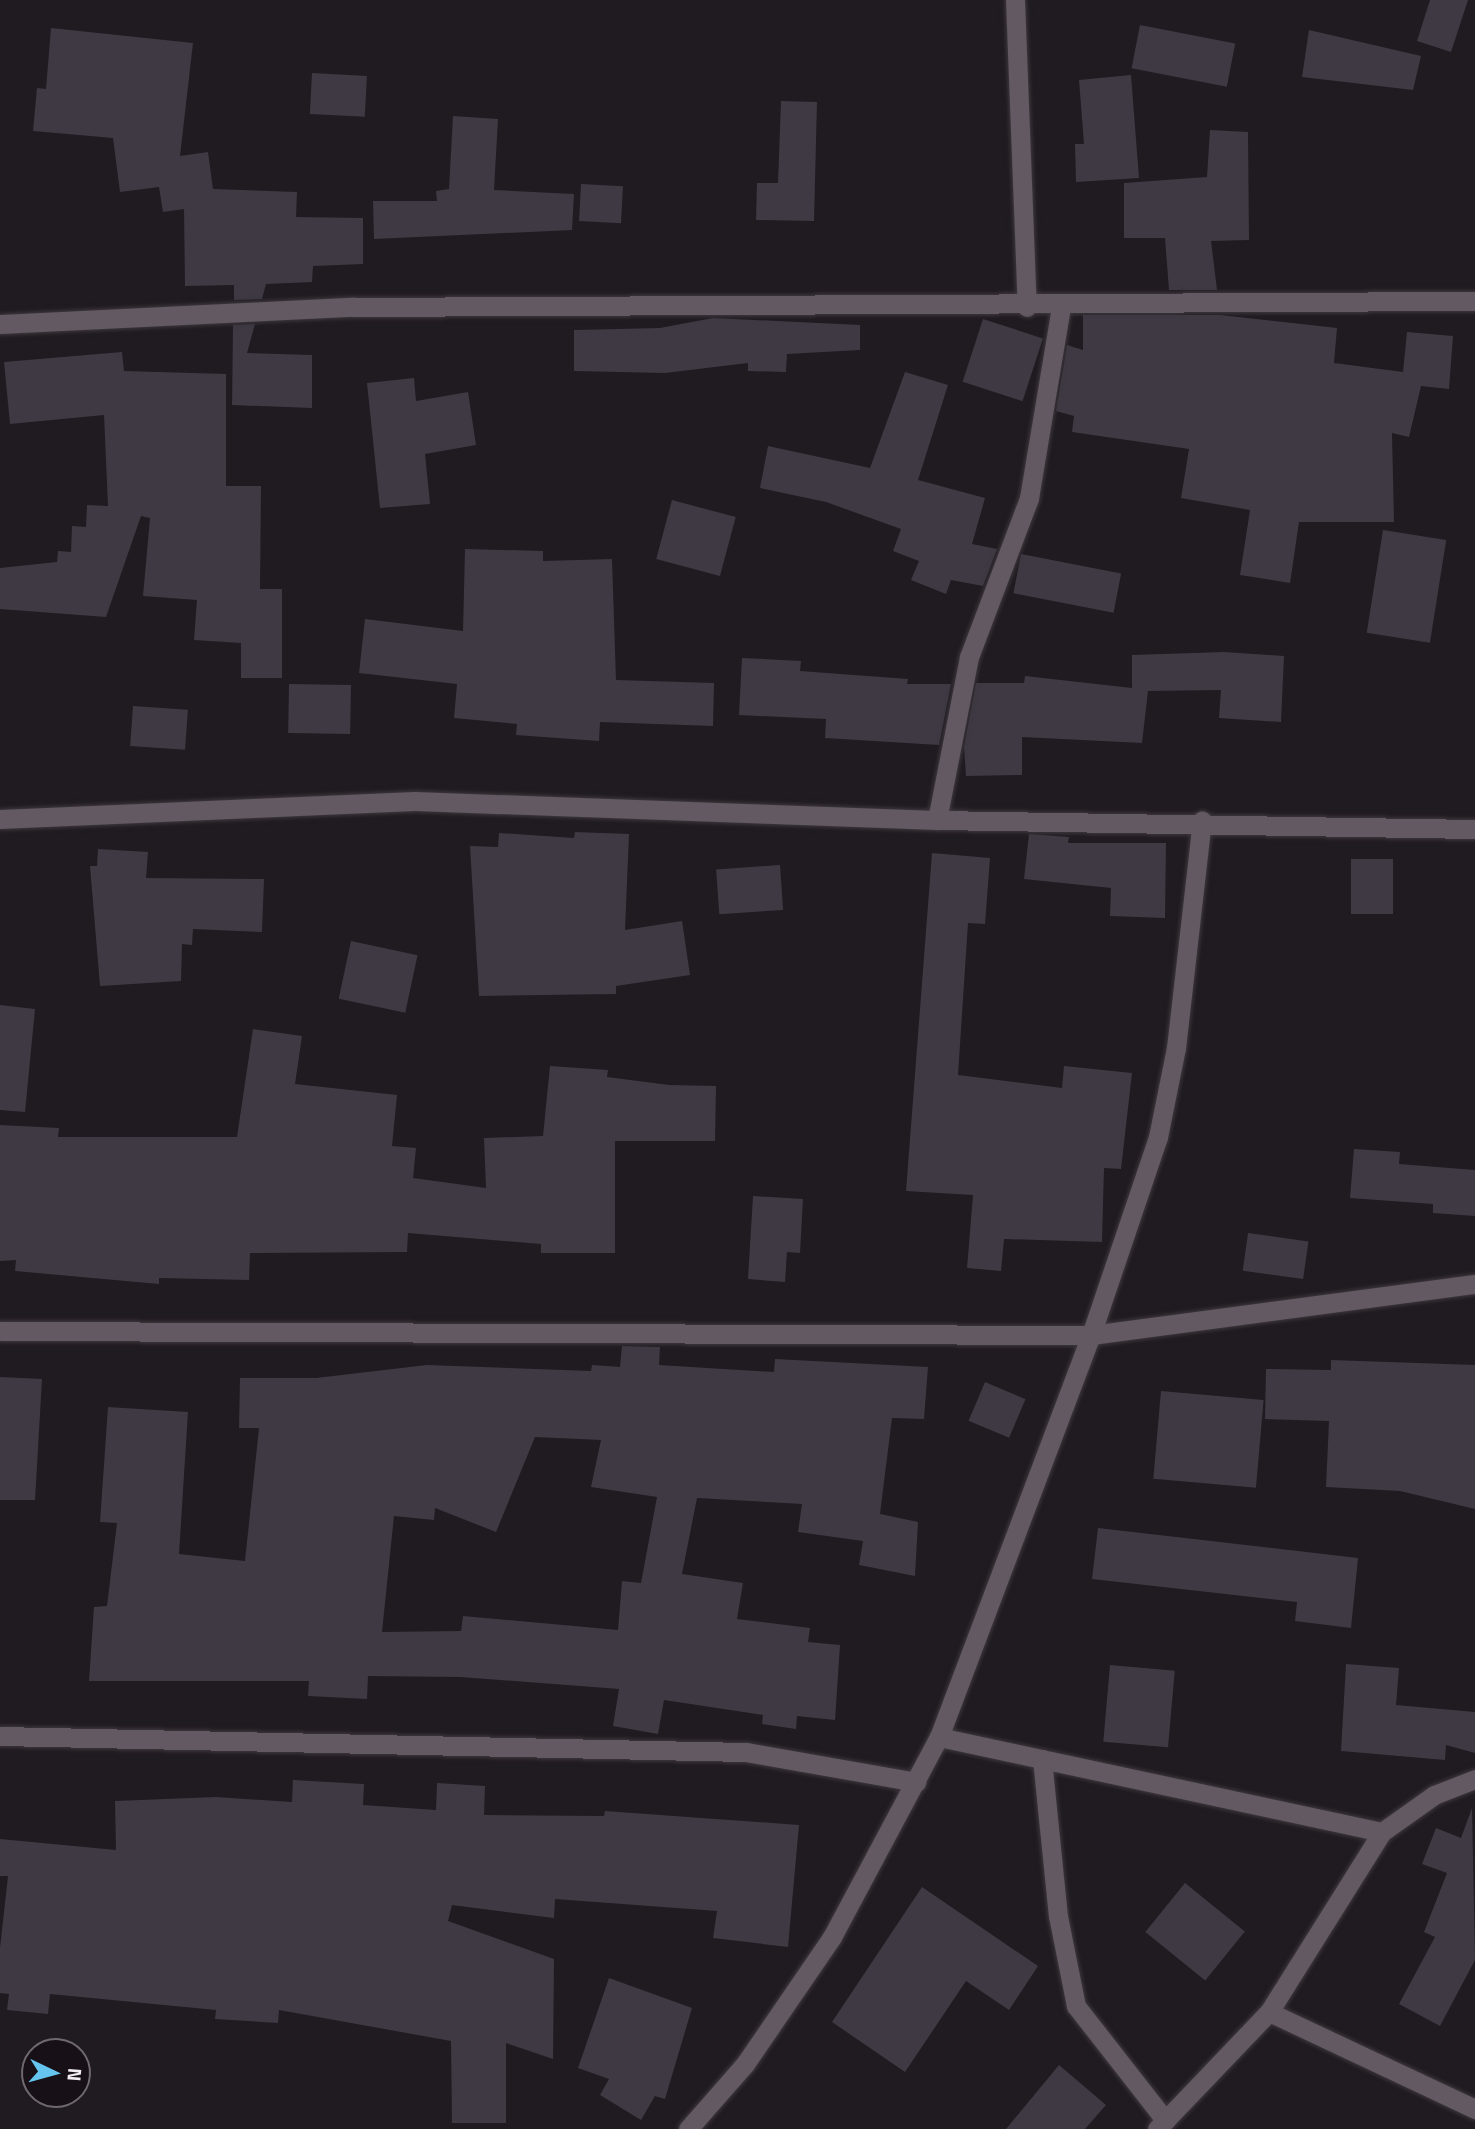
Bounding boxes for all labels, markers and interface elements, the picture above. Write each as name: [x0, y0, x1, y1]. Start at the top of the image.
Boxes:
north arrow: [21, 2038, 91, 2108]
text: N: [60, 2067, 90, 2083]

